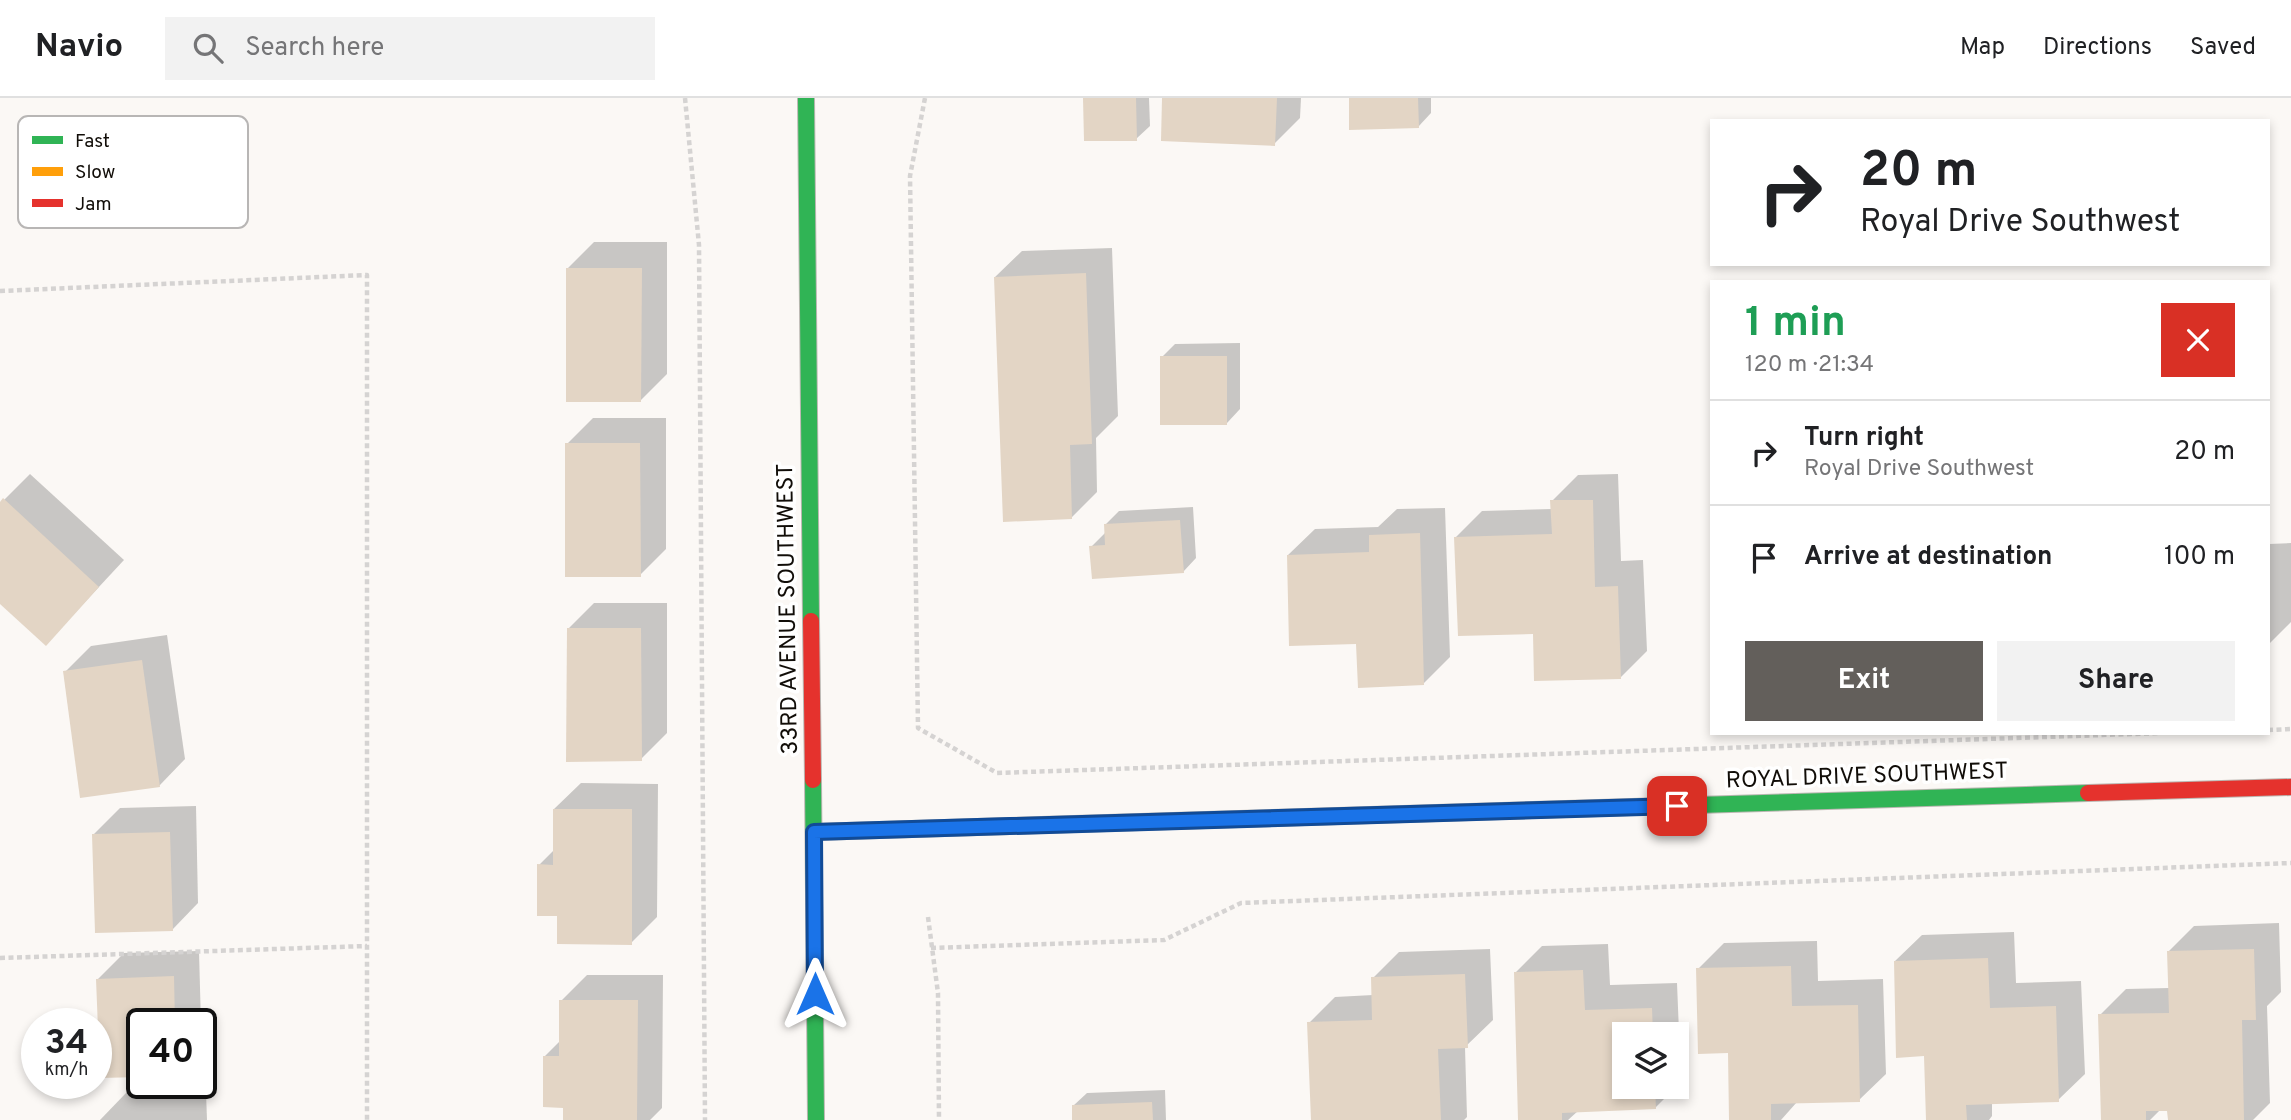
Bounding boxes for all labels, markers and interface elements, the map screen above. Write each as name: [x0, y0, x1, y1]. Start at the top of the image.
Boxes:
search box: [165, 17, 655, 80]
text: Navio: [35, 27, 123, 69]
icon: search: [189, 29, 227, 67]
text: Search here: [245, 32, 384, 65]
text: Map: [1960, 33, 2005, 63]
text: Directions: [2043, 33, 2152, 63]
text: Saved: [2190, 33, 2256, 63]
legend: [18, 116, 248, 228]
text: Fast: [75, 130, 110, 154]
text: 20 m: [1860, 142, 1977, 204]
icon: right: [1745, 147, 1836, 238]
text: Slow: [75, 161, 115, 185]
text: Jam: [75, 193, 112, 217]
text: Royal Drive Southwest: [1860, 203, 2180, 243]
text: 1 min: [1745, 298, 1846, 351]
button: close: [2161, 303, 2235, 377]
text: 120 m · 21:34: [1745, 351, 1874, 380]
text: Turn right: [1804, 422, 1924, 455]
icon: right: [1745, 434, 1783, 472]
text: 20 m: [2174, 436, 2235, 469]
text: Royal Drive Southwest: [1804, 455, 2034, 484]
street label: 33RD AVENUE SOUTHWEST: [772, 463, 806, 755]
icon: arrive: [1745, 539, 1783, 577]
text: Arrive at destination: [1804, 541, 2052, 574]
text: 100 m: [2164, 541, 2235, 574]
button: Exit: [1745, 641, 1983, 721]
button: Share: [1997, 641, 2235, 721]
street label: ROYAL DRIVE SOUTHWEST: [1725, 758, 2009, 796]
pin: [1647, 776, 1707, 836]
icon: arrive: [1658, 787, 1696, 825]
position arrow: [778, 957, 852, 1031]
speed limit sign: 40: [126, 1008, 217, 1099]
text: 34: [45, 1022, 88, 1066]
map controls: [1612, 1022, 1689, 1099]
button: layers: [1612, 1022, 1689, 1099]
text: km/h: [45, 1059, 88, 1082]

